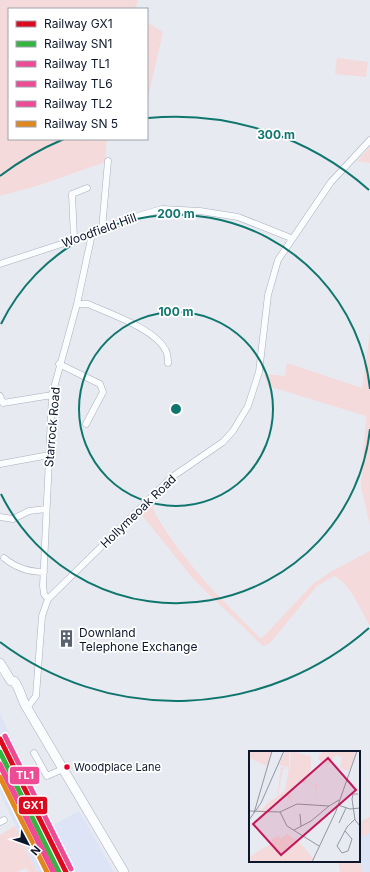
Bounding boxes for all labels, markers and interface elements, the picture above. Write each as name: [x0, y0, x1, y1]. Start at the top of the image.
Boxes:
legend: [8, 8, 148, 140]
text: Railway GX1: [44, 16, 113, 31]
text: Railway SN1: [44, 36, 112, 51]
text: Railway TL1: [44, 56, 110, 71]
text: Railway TL6: [44, 76, 113, 91]
text: Railway TL2: [44, 96, 113, 111]
text: Railway SN 5: [44, 116, 118, 131]
text: 300 m: [257, 127, 295, 142]
text: 200 m: [157, 206, 195, 221]
street label: Woodfield Hill: [60, 210, 138, 250]
text: 100 m: [158, 304, 194, 319]
street label: Starrock Road: [41, 386, 63, 468]
centre of rings: [169, 402, 183, 416]
street label: Hollymeoak Road: [97, 471, 179, 551]
place label: Downland Telephone Exchange: [79, 625, 197, 654]
building icon: Downland Telephone Exchange: [56, 629, 76, 649]
inset map: [249, 751, 360, 862]
place label: Woodplace Lane: [74, 760, 161, 774]
marker: Woodplace Lane: [62, 762, 72, 772]
line badge: TL1: [9, 766, 40, 785]
text: TL1: [16, 768, 34, 782]
line badge: GX1: [18, 796, 48, 815]
text: GX1: [23, 798, 44, 812]
north arrow: [8, 824, 48, 864]
text: N: [28, 843, 44, 858]

